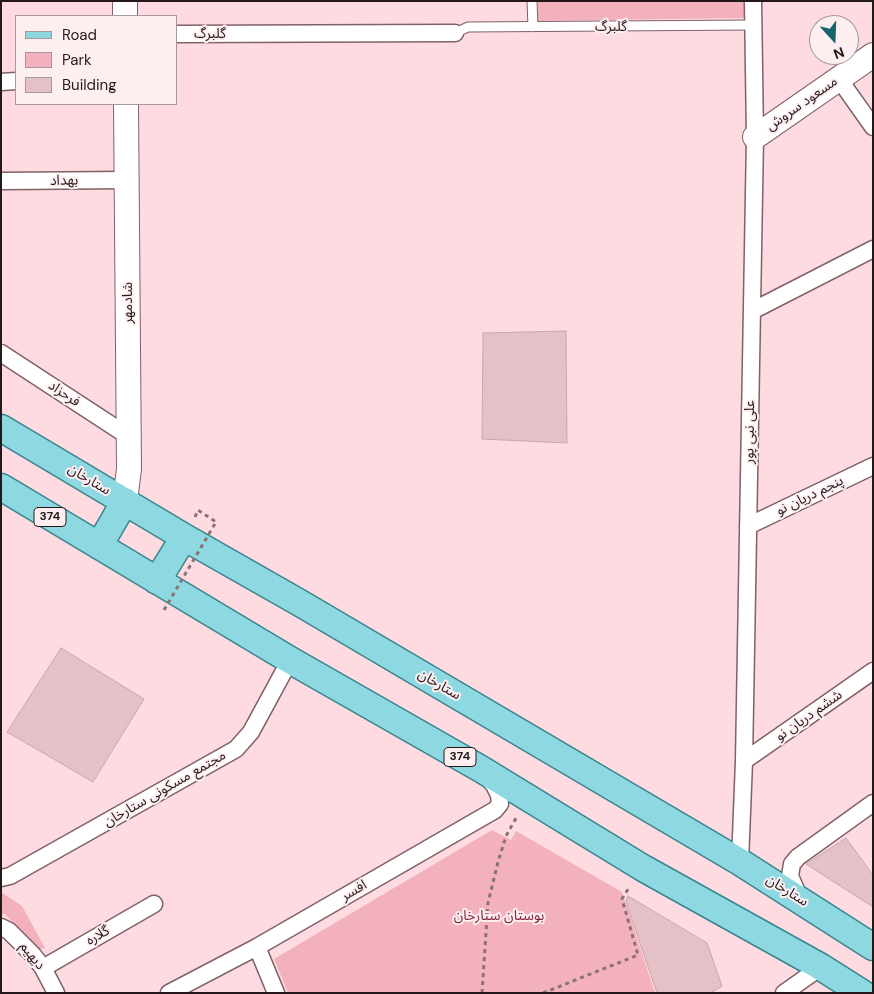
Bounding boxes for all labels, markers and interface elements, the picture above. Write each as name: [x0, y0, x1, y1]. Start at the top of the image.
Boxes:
legend: [15, 15, 178, 105]
north arrow: [809, 15, 859, 65]
street label: گلبرگ: [595, 19, 627, 35]
text: Road: [62, 25, 97, 45]
street label: گلبرگ: [194, 26, 226, 42]
text: N: [831, 43, 847, 63]
text: Park: [62, 50, 92, 70]
street label: مسعود سروش: [763, 73, 841, 135]
text: Building: [62, 75, 117, 95]
street label: بهداد: [50, 172, 78, 190]
street label: شادمهر: [120, 282, 136, 324]
street label: فرحزاد: [45, 377, 83, 411]
street label: علی نبی پور: [741, 400, 759, 464]
street label: ستارخان: [65, 461, 113, 499]
street label: پنجم دریان‌ نو: [774, 472, 846, 520]
road number: 374: [34, 508, 66, 526]
street label: ستارخان: [415, 666, 463, 704]
street label: ششم دریان نو: [772, 687, 846, 745]
street label: مجتمع مسکونی ستارخان: [101, 747, 229, 831]
road number: 374: [444, 748, 476, 766]
street label: ستارخان: [763, 871, 811, 911]
street label: افسر: [338, 877, 370, 905]
park label: بوستان ستارخان: [454, 908, 544, 924]
street label: گلاره: [83, 923, 113, 949]
street label: دیهیم: [16, 939, 48, 973]

